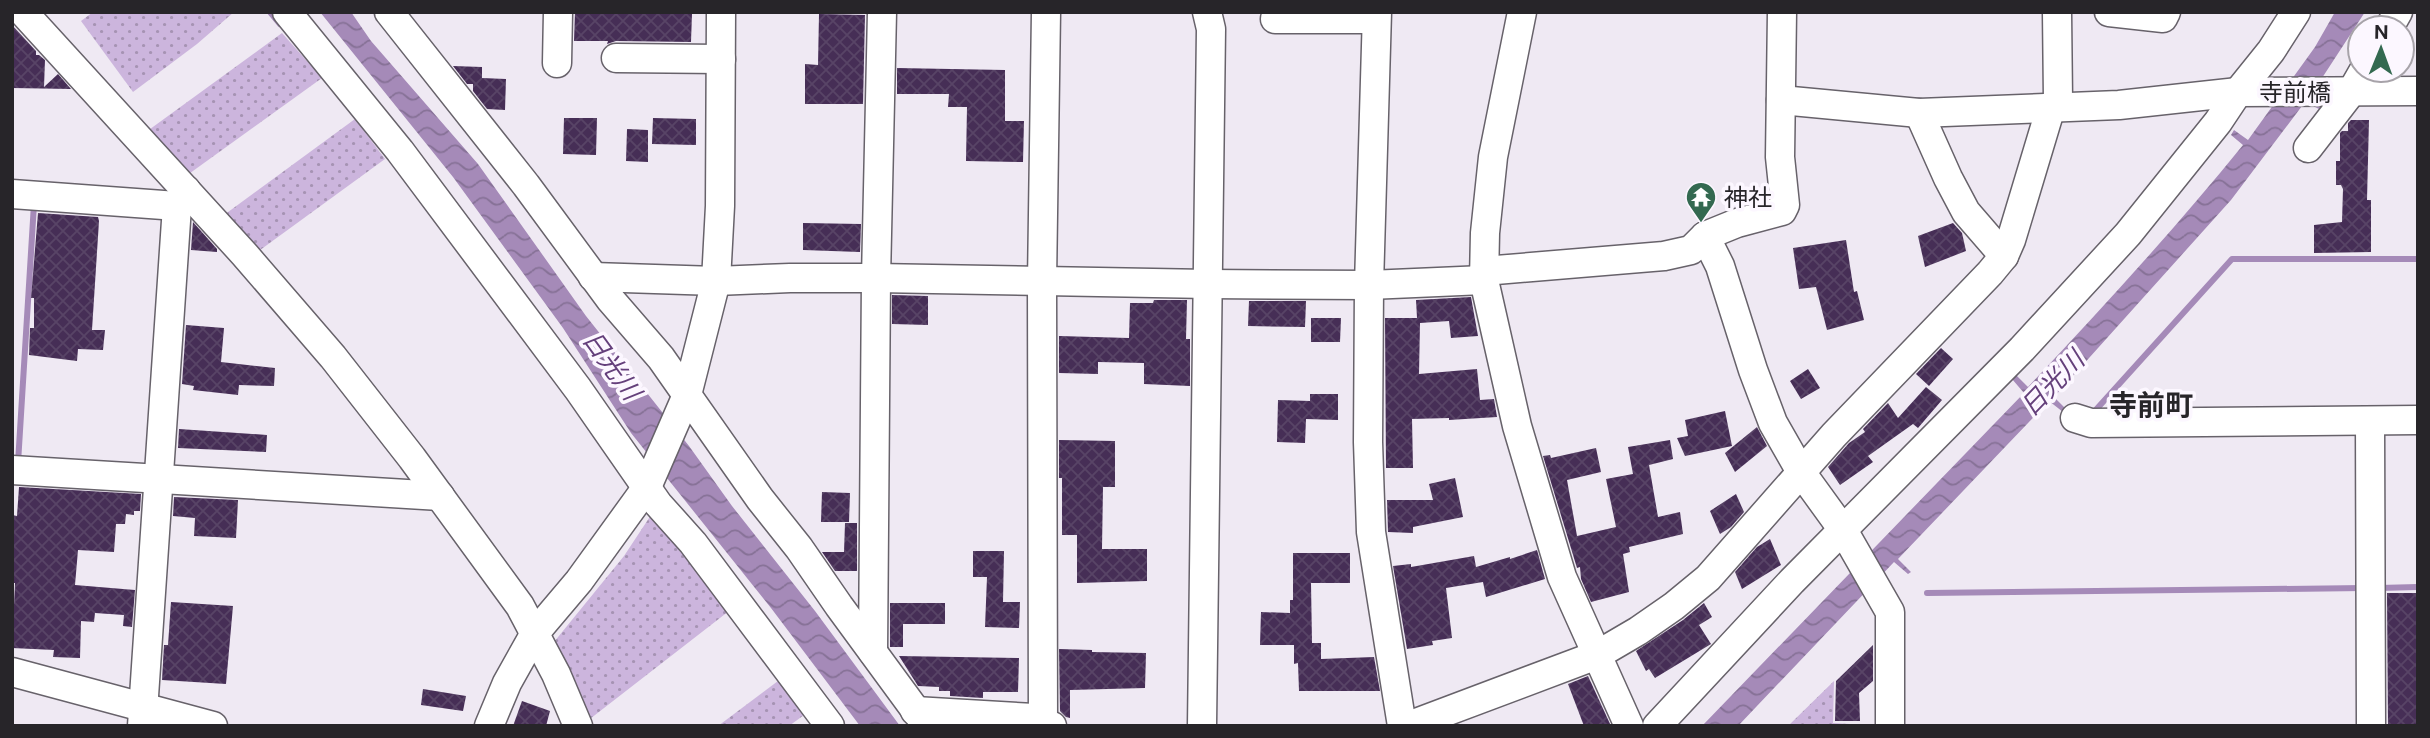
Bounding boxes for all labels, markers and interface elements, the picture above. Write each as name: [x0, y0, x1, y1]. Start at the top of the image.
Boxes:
north arrow: [2346, 14, 2416, 84]
text: N: [2374, 21, 2389, 43]
street label: 寺前橋: [2259, 78, 2331, 106]
temple icon: 神社: [1684, 180, 1718, 224]
place label: 神社: [1724, 183, 1772, 211]
water label: 日光川: [577, 324, 649, 408]
water label: 日光川: [2014, 342, 2092, 422]
district label: 寺前町: [2109, 388, 2193, 421]

